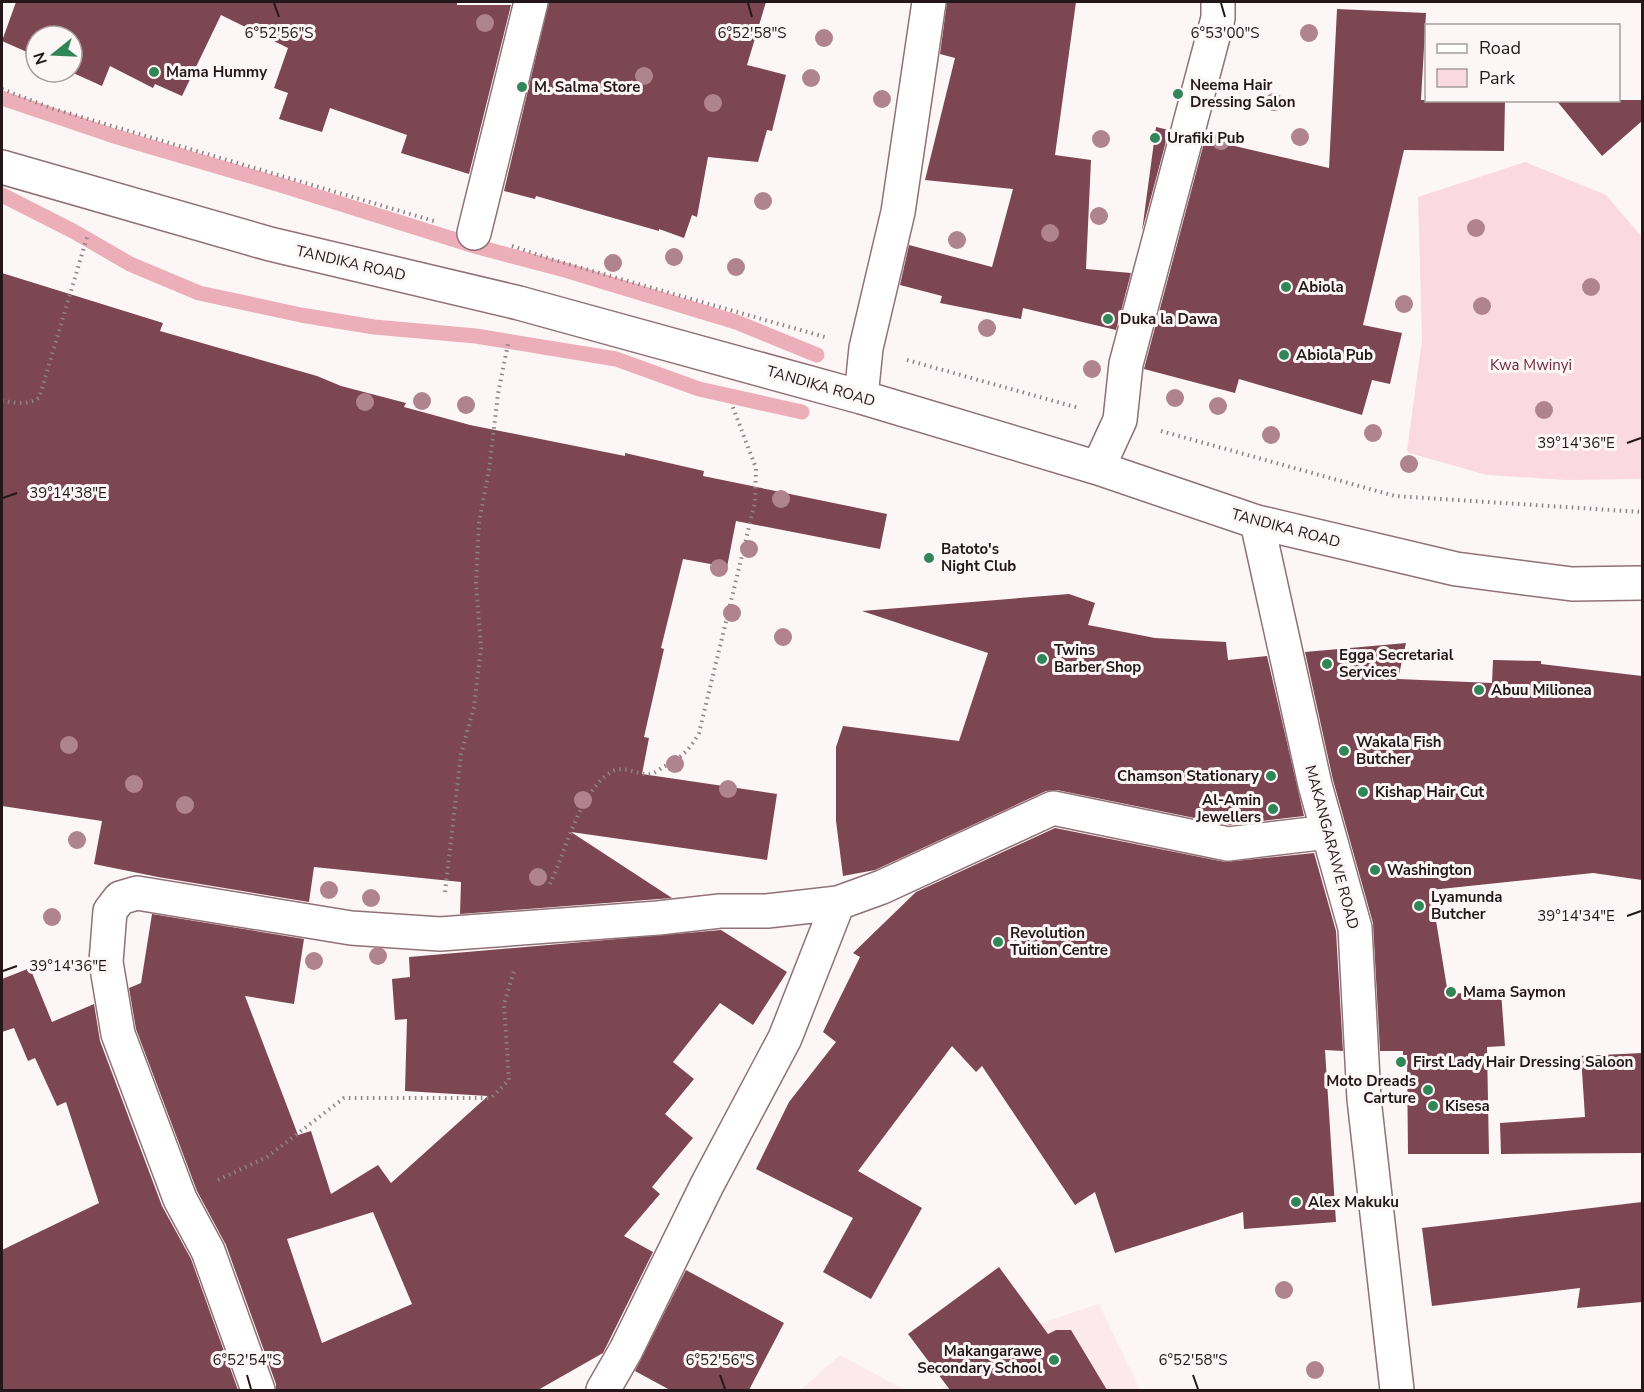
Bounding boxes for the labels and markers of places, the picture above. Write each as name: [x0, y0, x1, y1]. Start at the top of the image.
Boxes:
place label: Mama Hummy: [166, 62, 267, 82]
marker: Mama Hummy: [147, 65, 161, 79]
place label: Neema Hair Dressing Salon: [1190, 75, 1295, 112]
place label: M. Salma Store: [534, 77, 640, 97]
marker: M. Salma Store: [515, 80, 529, 94]
marker: Neema Hair Dressing Salon: [1171, 87, 1185, 101]
place label: Urafiki Pub: [1167, 128, 1245, 148]
marker: Urafiki Pub: [1148, 131, 1162, 145]
place label: Abiola: [1298, 277, 1344, 297]
marker: Abiola: [1279, 280, 1293, 294]
place label: Duka la Dawa: [1120, 309, 1218, 329]
marker: Duka la Dawa: [1101, 312, 1115, 326]
place label: Abiola Pub: [1296, 345, 1373, 365]
marker: Abiola Pub: [1277, 348, 1291, 362]
place label: Batoto's Night Club: [941, 539, 1016, 576]
marker: Batoto's Night Club: [922, 551, 936, 565]
place label: Twins Barber Shop: [1054, 640, 1141, 677]
place label: Egga Secretarial Services: [1339, 645, 1454, 682]
marker: Twins Barber Shop: [1035, 652, 1049, 666]
marker: Egga Secretarial Services: [1320, 657, 1334, 671]
place label: Abuu Milionea: [1491, 680, 1592, 700]
marker: Abuu Milionea: [1472, 683, 1486, 697]
place label: Wakala Fish Butcher: [1356, 732, 1442, 769]
marker: Wakala Fish Butcher: [1337, 744, 1351, 758]
place label: Chamson Stationary: [1117, 766, 1259, 786]
marker: Chamson Stationary: [1264, 769, 1278, 783]
place label: Kishap Hair Cut: [1375, 782, 1484, 802]
marker: Kishap Hair Cut: [1356, 785, 1370, 799]
place label: Al-Amin Jewellers: [1195, 790, 1261, 827]
marker: Al-Amin Jewellers: [1266, 802, 1280, 816]
place label: Washington: [1387, 860, 1472, 880]
marker: Washington: [1368, 863, 1382, 877]
place label: Lyamunda Butcher: [1431, 887, 1503, 924]
marker: Lyamunda Butcher: [1412, 899, 1426, 913]
place label: Revolution Tuition Centre: [1010, 923, 1108, 960]
marker: Revolution Tuition Centre: [991, 935, 1005, 949]
place label: Mama Saymon: [1463, 982, 1566, 1002]
marker: Mama Saymon: [1444, 985, 1458, 999]
place label: First Lady Hair Dressing Saloon: [1413, 1052, 1633, 1072]
marker: First Lady Hair Dressing Saloon: [1394, 1055, 1408, 1069]
place label: Moto Dreads Carture: [1326, 1071, 1416, 1108]
marker: Moto Dreads Carture: [1421, 1083, 1435, 1097]
place label: Kisesa: [1445, 1096, 1490, 1116]
marker: Kisesa: [1426, 1099, 1440, 1113]
place label: Alex Makuku: [1308, 1192, 1399, 1212]
marker: Alex Makuku: [1289, 1195, 1303, 1209]
place label: Makangarawe Secondary School: [917, 1341, 1042, 1378]
marker: Makangarawe Secondary School: [1047, 1353, 1061, 1367]

